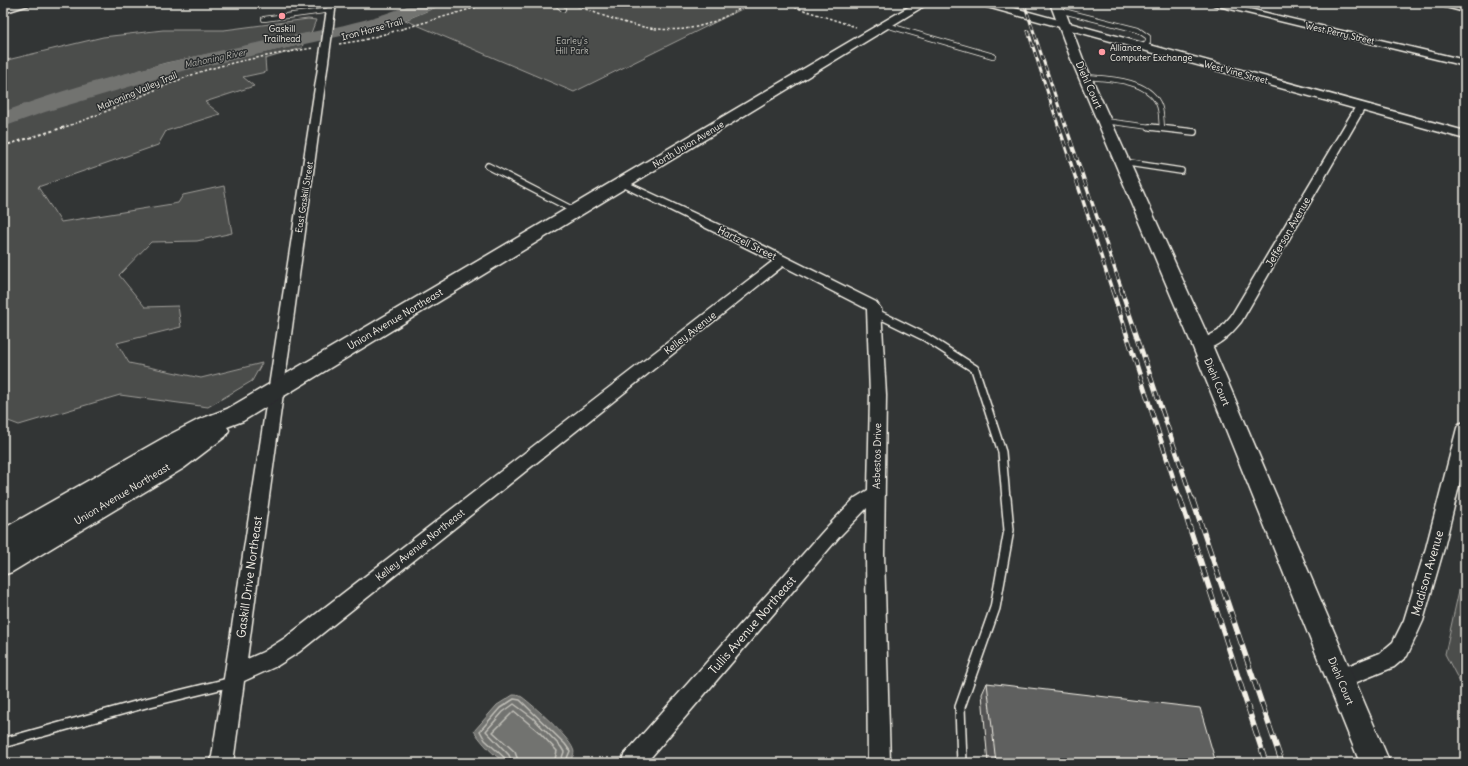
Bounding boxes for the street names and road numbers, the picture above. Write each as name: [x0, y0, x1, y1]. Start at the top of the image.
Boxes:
street label: Iron Horse Trail: [340, 16, 404, 42]
street label: West Perry Street: [1304, 20, 1376, 46]
street label: West Vine Street: [1203, 58, 1269, 86]
street label: Diehl Court: [1073, 59, 1105, 111]
street label: Mahoning Valley Trail: [95, 69, 179, 113]
street label: North Union Avenue: [650, 118, 726, 170]
street label: East Gaskill Street: [293, 161, 315, 233]
street label: Jefferson Avenue: [1263, 195, 1313, 269]
street label: Hartzell Street: [715, 223, 779, 263]
street label: Union Avenue Northeast: [345, 285, 446, 353]
street label: Kelley Avenue: [661, 309, 719, 357]
street label: Diehl Court: [1201, 356, 1233, 408]
street label: Asbestos Drive: [870, 423, 884, 489]
street label: Union Avenue Northeast: [72, 460, 173, 528]
street label: Kelley Avenue Northeast: [373, 506, 468, 584]
street label: Gaskill Drive Northeast: [233, 515, 265, 639]
street label: Madison Avenue: [1408, 528, 1446, 618]
street label: Tullis Avenue Northeast: [705, 573, 799, 677]
street label: Diehl Court: [1325, 655, 1357, 707]

